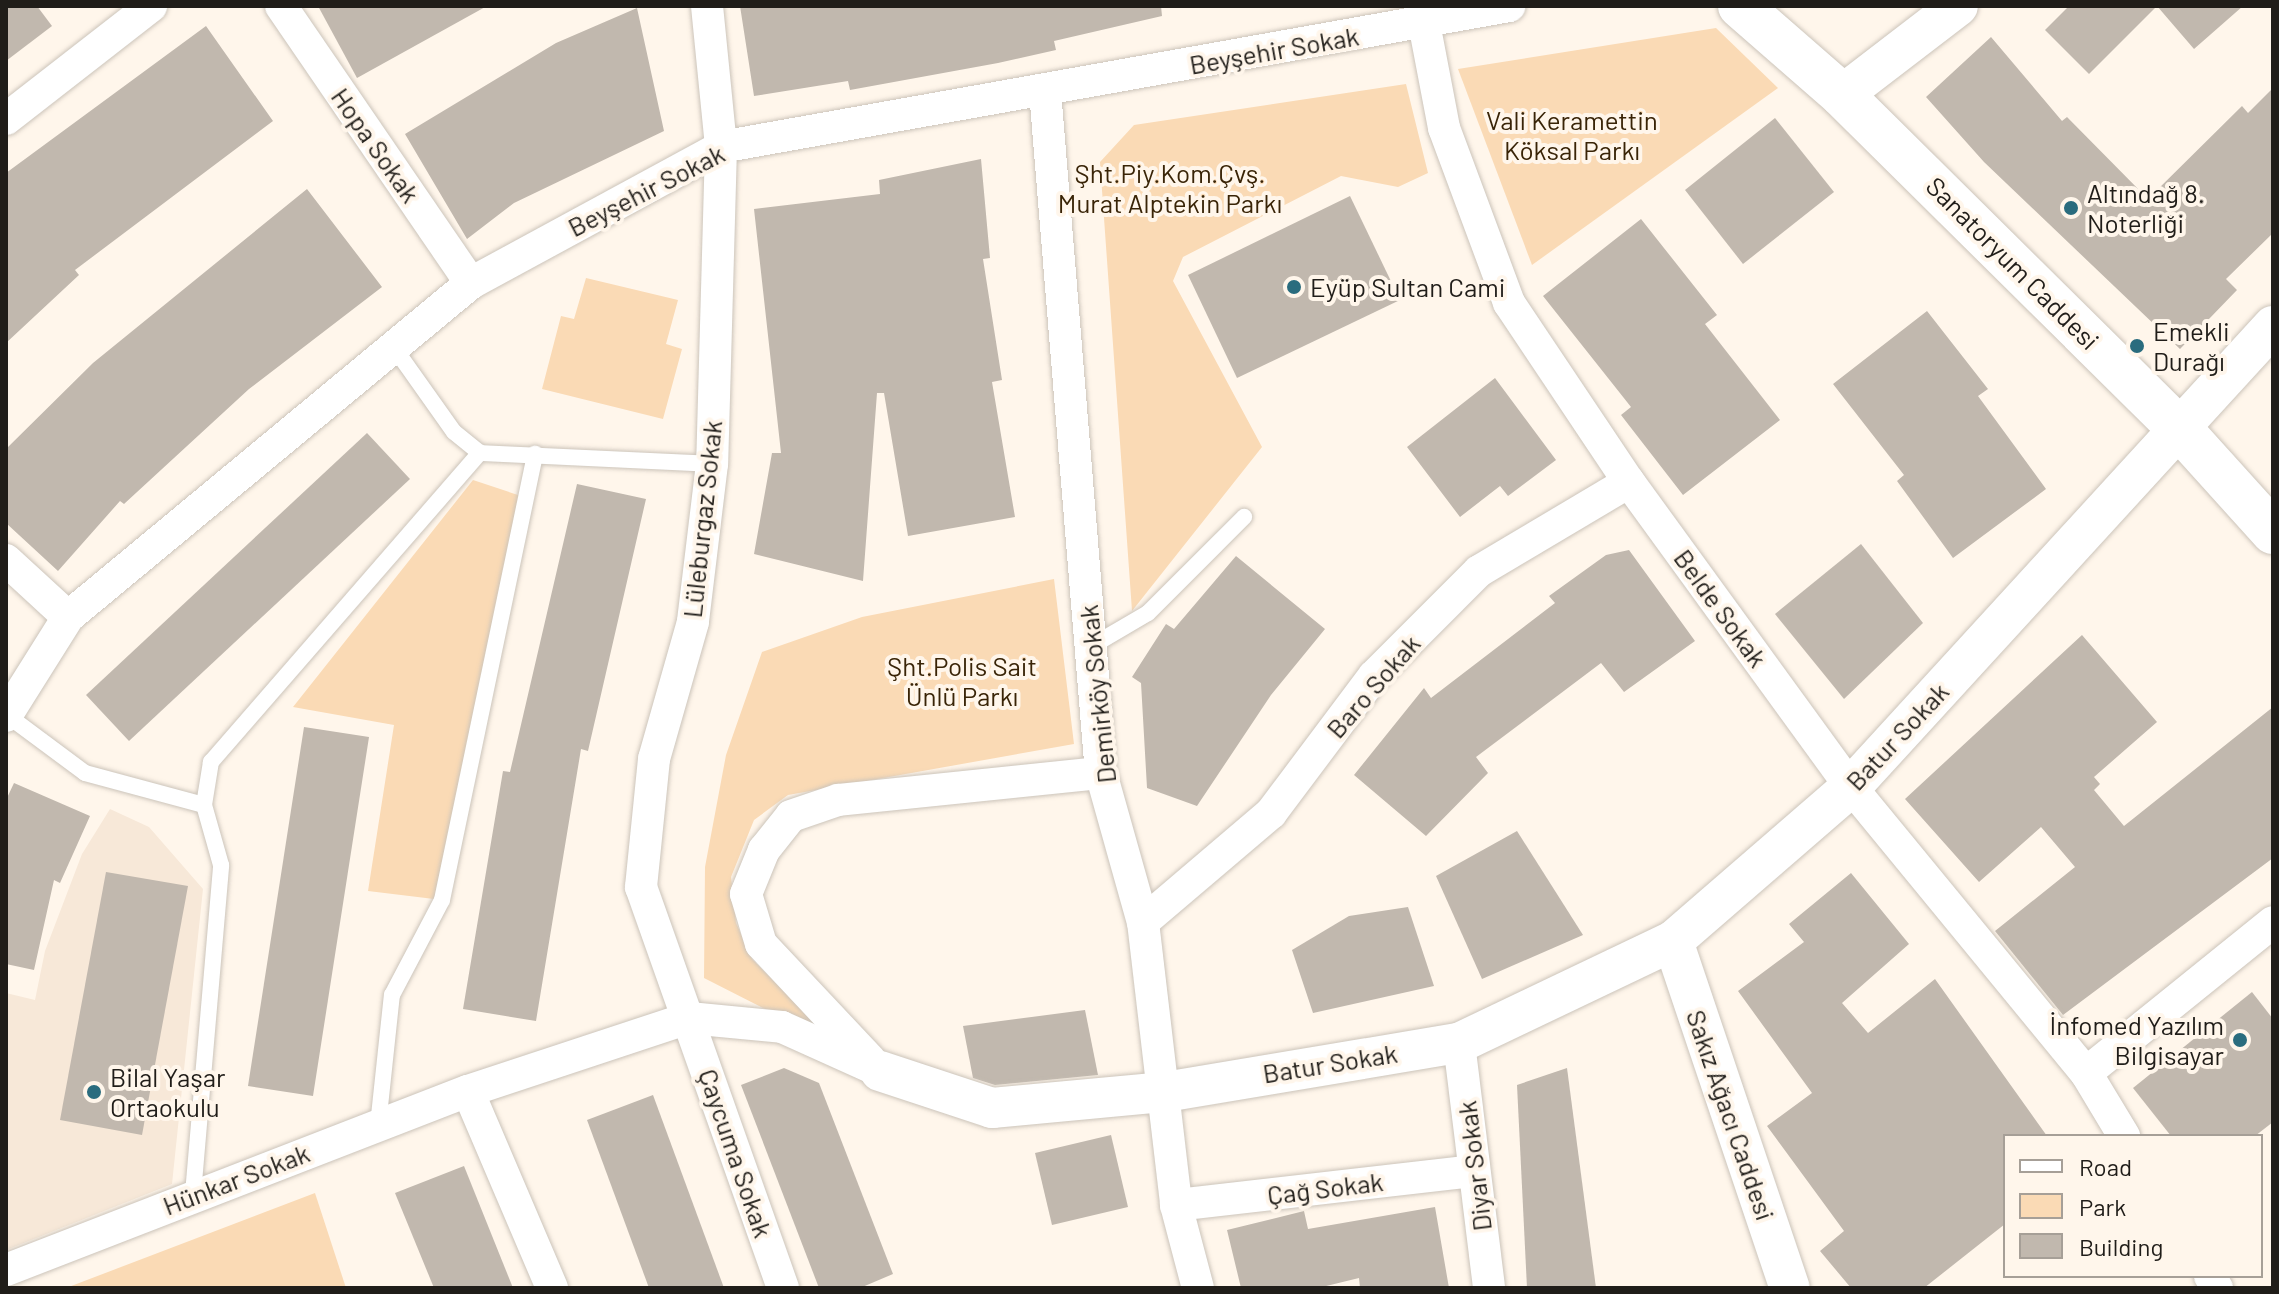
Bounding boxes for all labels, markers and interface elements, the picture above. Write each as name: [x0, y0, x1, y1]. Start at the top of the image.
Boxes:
street label: Beyşehir Sokak: [1187, 20, 1361, 80]
street label: Hopa Sokak: [325, 82, 427, 208]
park label: Vali Keramettin Köksal Parkı: [1486, 104, 1658, 166]
street label: Beyşehir Sokak: [563, 137, 729, 243]
park label: Şht.Piy.Kom.Çvş. Murat Alptekin Parkı: [1058, 157, 1282, 218]
street label: Sanatoryum Caddesi: [1920, 170, 2106, 356]
place label: Altındağ 8. Noterliği: [2087, 177, 2205, 238]
marker: Altındağ 8. Noterliği: [2062, 199, 2080, 217]
place label: Eyüp Sultan Cami: [1310, 271, 1505, 303]
marker: Eyüp Sultan Cami: [1285, 278, 1303, 296]
place label: Emekli Durağı: [2153, 315, 2230, 376]
marker: Emekli Durağı: [2128, 337, 2146, 355]
street label: Lüleburgaz Sokak: [676, 419, 728, 619]
street label: Belde Sokak: [1668, 543, 1774, 673]
street label: Demirköy Sokak: [1072, 603, 1122, 785]
street label: Baro Sokak: [1320, 628, 1426, 744]
park label: Şht.Polis Sait Ünlü Parkı: [887, 650, 1037, 712]
street label: Batur Sokak: [1839, 676, 1955, 796]
street label: Sakız Ağacı Caddesi: [1680, 1006, 1782, 1224]
place label: İnfomed Yazılım Bilgisayar: [2050, 1009, 2224, 1070]
marker: İnfomed Yazılım Bilgisayar: [2231, 1031, 2249, 1049]
street label: Batur Sokak: [1260, 1037, 1400, 1089]
place label: Bilal Yaşar Ortaokulu: [110, 1061, 226, 1122]
street label: Çaycuma Sokak: [693, 1065, 779, 1241]
marker: Bilal Yaşar Ortaokulu: [85, 1083, 103, 1101]
street label: Diyar Sokak: [1451, 1099, 1497, 1233]
legend: [2003, 1134, 2263, 1278]
street label: Hünkar Sokak: [158, 1137, 314, 1221]
text: Road: [2079, 1152, 2132, 1181]
street label: Çağ Sokak: [1265, 1165, 1385, 1211]
text: Park: [2079, 1192, 2126, 1221]
text: Building: [2079, 1232, 2163, 1261]

